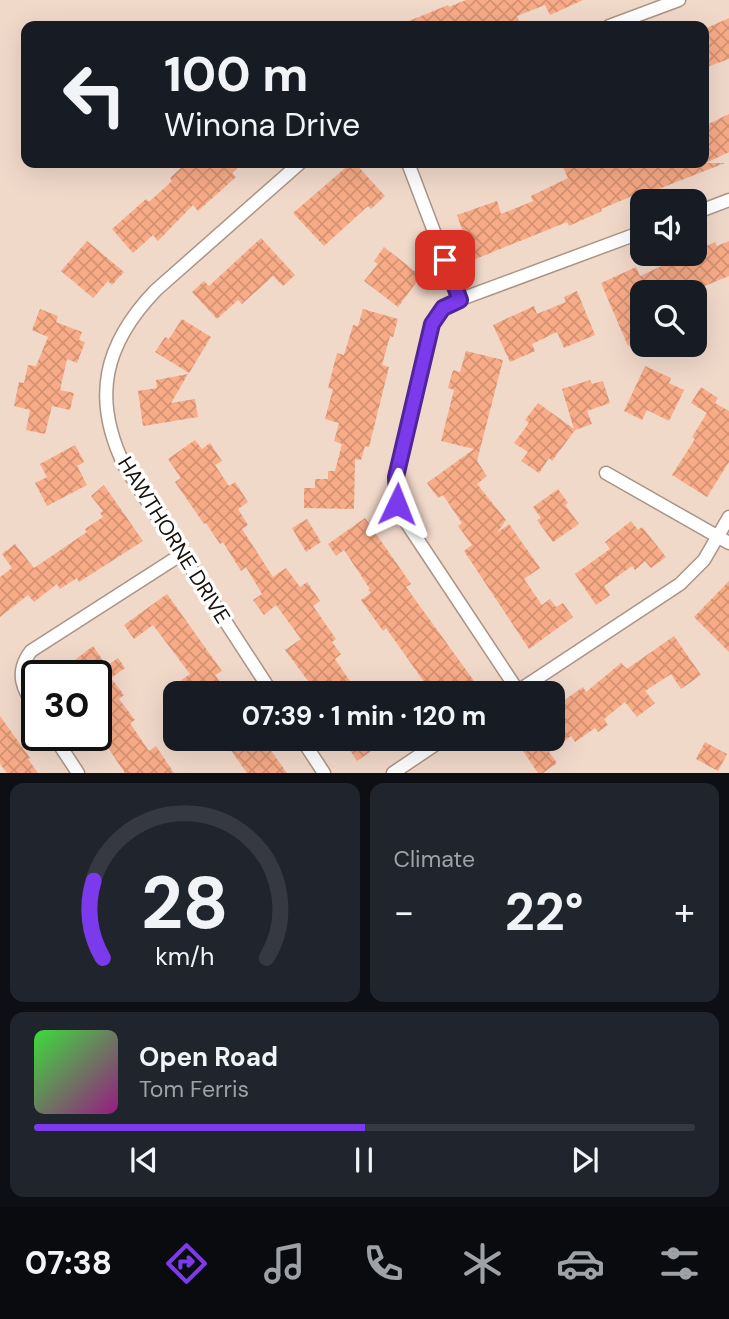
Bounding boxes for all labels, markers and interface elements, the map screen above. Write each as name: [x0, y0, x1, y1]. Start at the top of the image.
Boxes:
text: 100 m: [164, 42, 308, 106]
icon: left: [49, 49, 140, 140]
text: Winona Drive: [164, 104, 360, 146]
map controls: [630, 189, 707, 357]
button: sound: [630, 189, 707, 266]
pin: [415, 230, 475, 290]
icon: arrive: [426, 241, 464, 279]
button: search: [630, 280, 707, 357]
street label: HAWTHORNE DRIVE: [111, 451, 237, 629]
position arrow: [360, 467, 434, 541]
speed limit sign: 30: [21, 660, 112, 751]
text: 07:39 · 1 min · 120 m: [242, 699, 486, 733]
text: Climate: [394, 844, 475, 874]
text: 28: [141, 857, 229, 952]
text: 22°: [505, 878, 584, 946]
text: −: [394, 887, 414, 937]
text: +: [674, 887, 695, 937]
text: km/h: [155, 940, 214, 973]
text: Open Road: [139, 1040, 278, 1074]
text: Tom Ferris: [139, 1074, 249, 1104]
icon: previous: [125, 1141, 163, 1179]
icon: pause: [345, 1141, 383, 1179]
icon: next: [566, 1141, 604, 1179]
icon: directions: [162, 1239, 211, 1288]
icon: music: [260, 1239, 309, 1288]
icon: phone: [359, 1239, 408, 1288]
icon: climate: [458, 1239, 507, 1288]
icon: car: [556, 1239, 605, 1288]
icon: filters: [655, 1239, 704, 1288]
text: 07:38: [25, 1242, 112, 1284]

